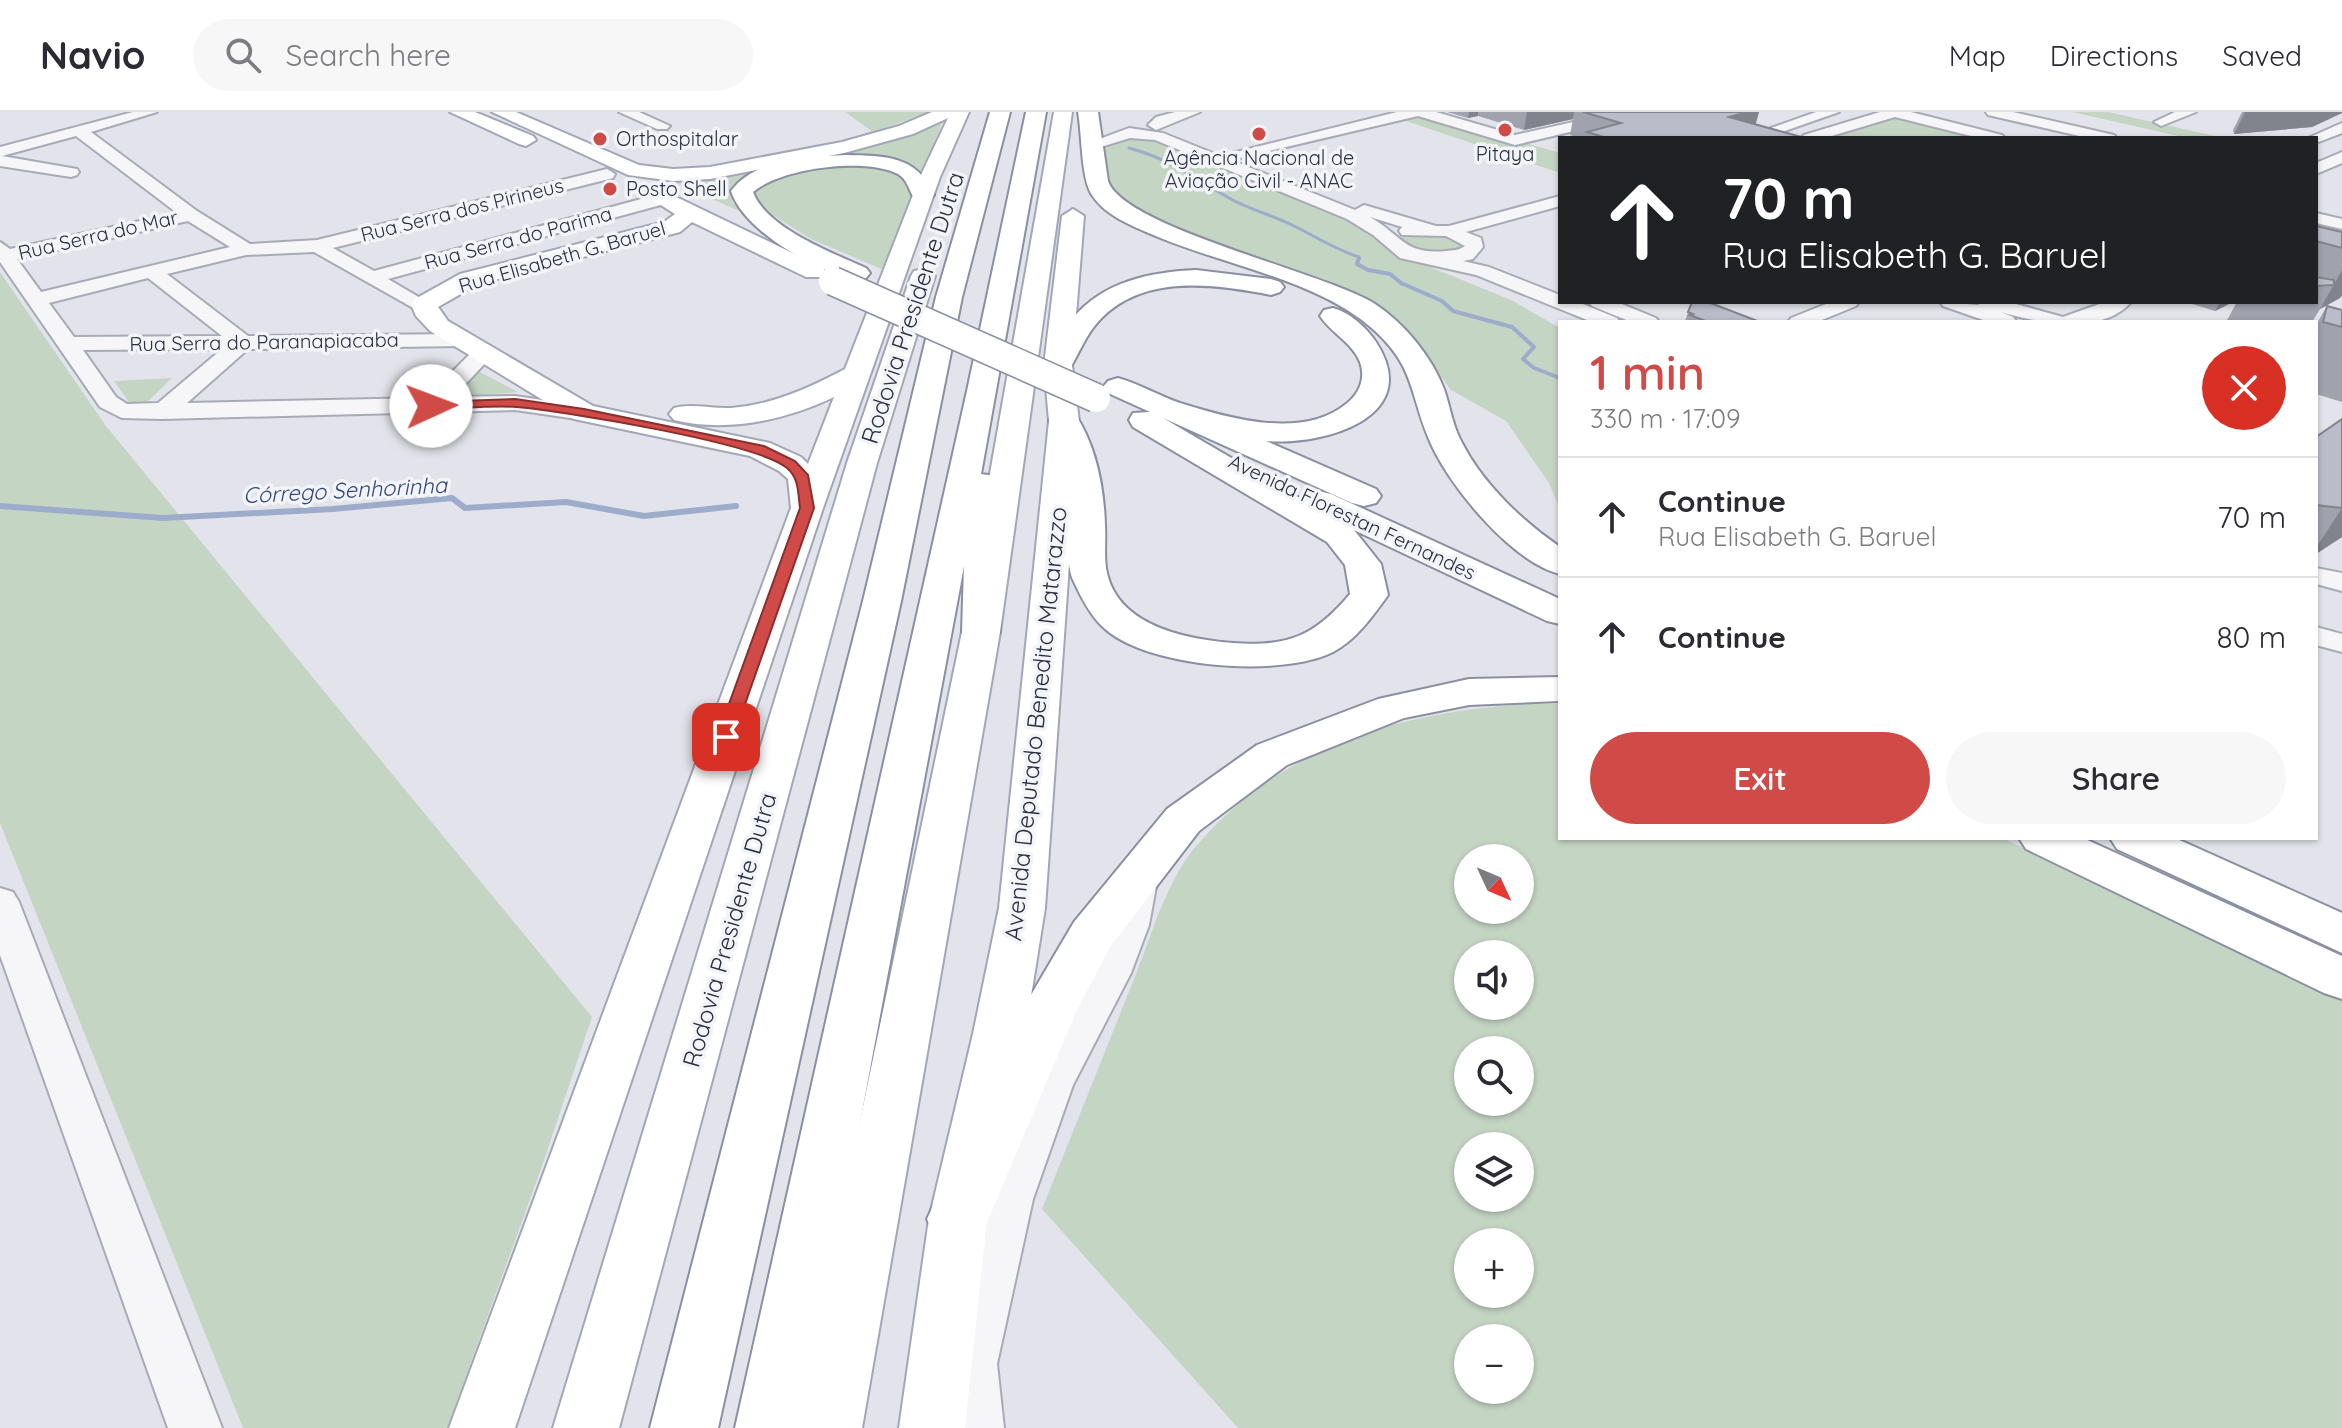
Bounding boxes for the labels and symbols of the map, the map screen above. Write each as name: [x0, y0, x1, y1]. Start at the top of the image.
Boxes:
marker: Pitaya: [1496, 121, 1514, 139]
marker: Agência Nacional de Aviação Civil - ANAC: [1250, 125, 1268, 143]
place label: Orthospitalar: [616, 126, 739, 151]
marker: Orthospitalar: [591, 130, 609, 148]
place label: Pitaya: [1476, 141, 1534, 166]
place label: Agência Nacional de Aviação Civil - ANAC: [1164, 145, 1354, 193]
street label: Rodovia Presidente Dutra: [854, 168, 970, 447]
street label: Rua Serra dos Pirineus: [358, 172, 566, 247]
place label: Posto Shell: [626, 176, 727, 201]
marker: Posto Shell: [601, 180, 619, 198]
street label: Rua Serra do Parima: [421, 200, 615, 275]
street label: Rua Serra do Mar: [15, 204, 181, 265]
street label: Rua Elisabeth G. Baruel: [455, 215, 668, 298]
street label: Rua Serra do Paranapiacaba: [129, 327, 399, 356]
position arrow: [389, 364, 473, 448]
street label: Avenida Florestan Fernandes: [1225, 448, 1480, 585]
water label: Córrego Senhorinha: [242, 471, 449, 509]
street label: Avenida Deputado Benedito Matarazzo: [997, 505, 1073, 942]
pin: [692, 703, 760, 771]
street label: Rodovia Presidente Dutra: [675, 789, 783, 1070]
north arrow: [1454, 844, 1534, 924]

